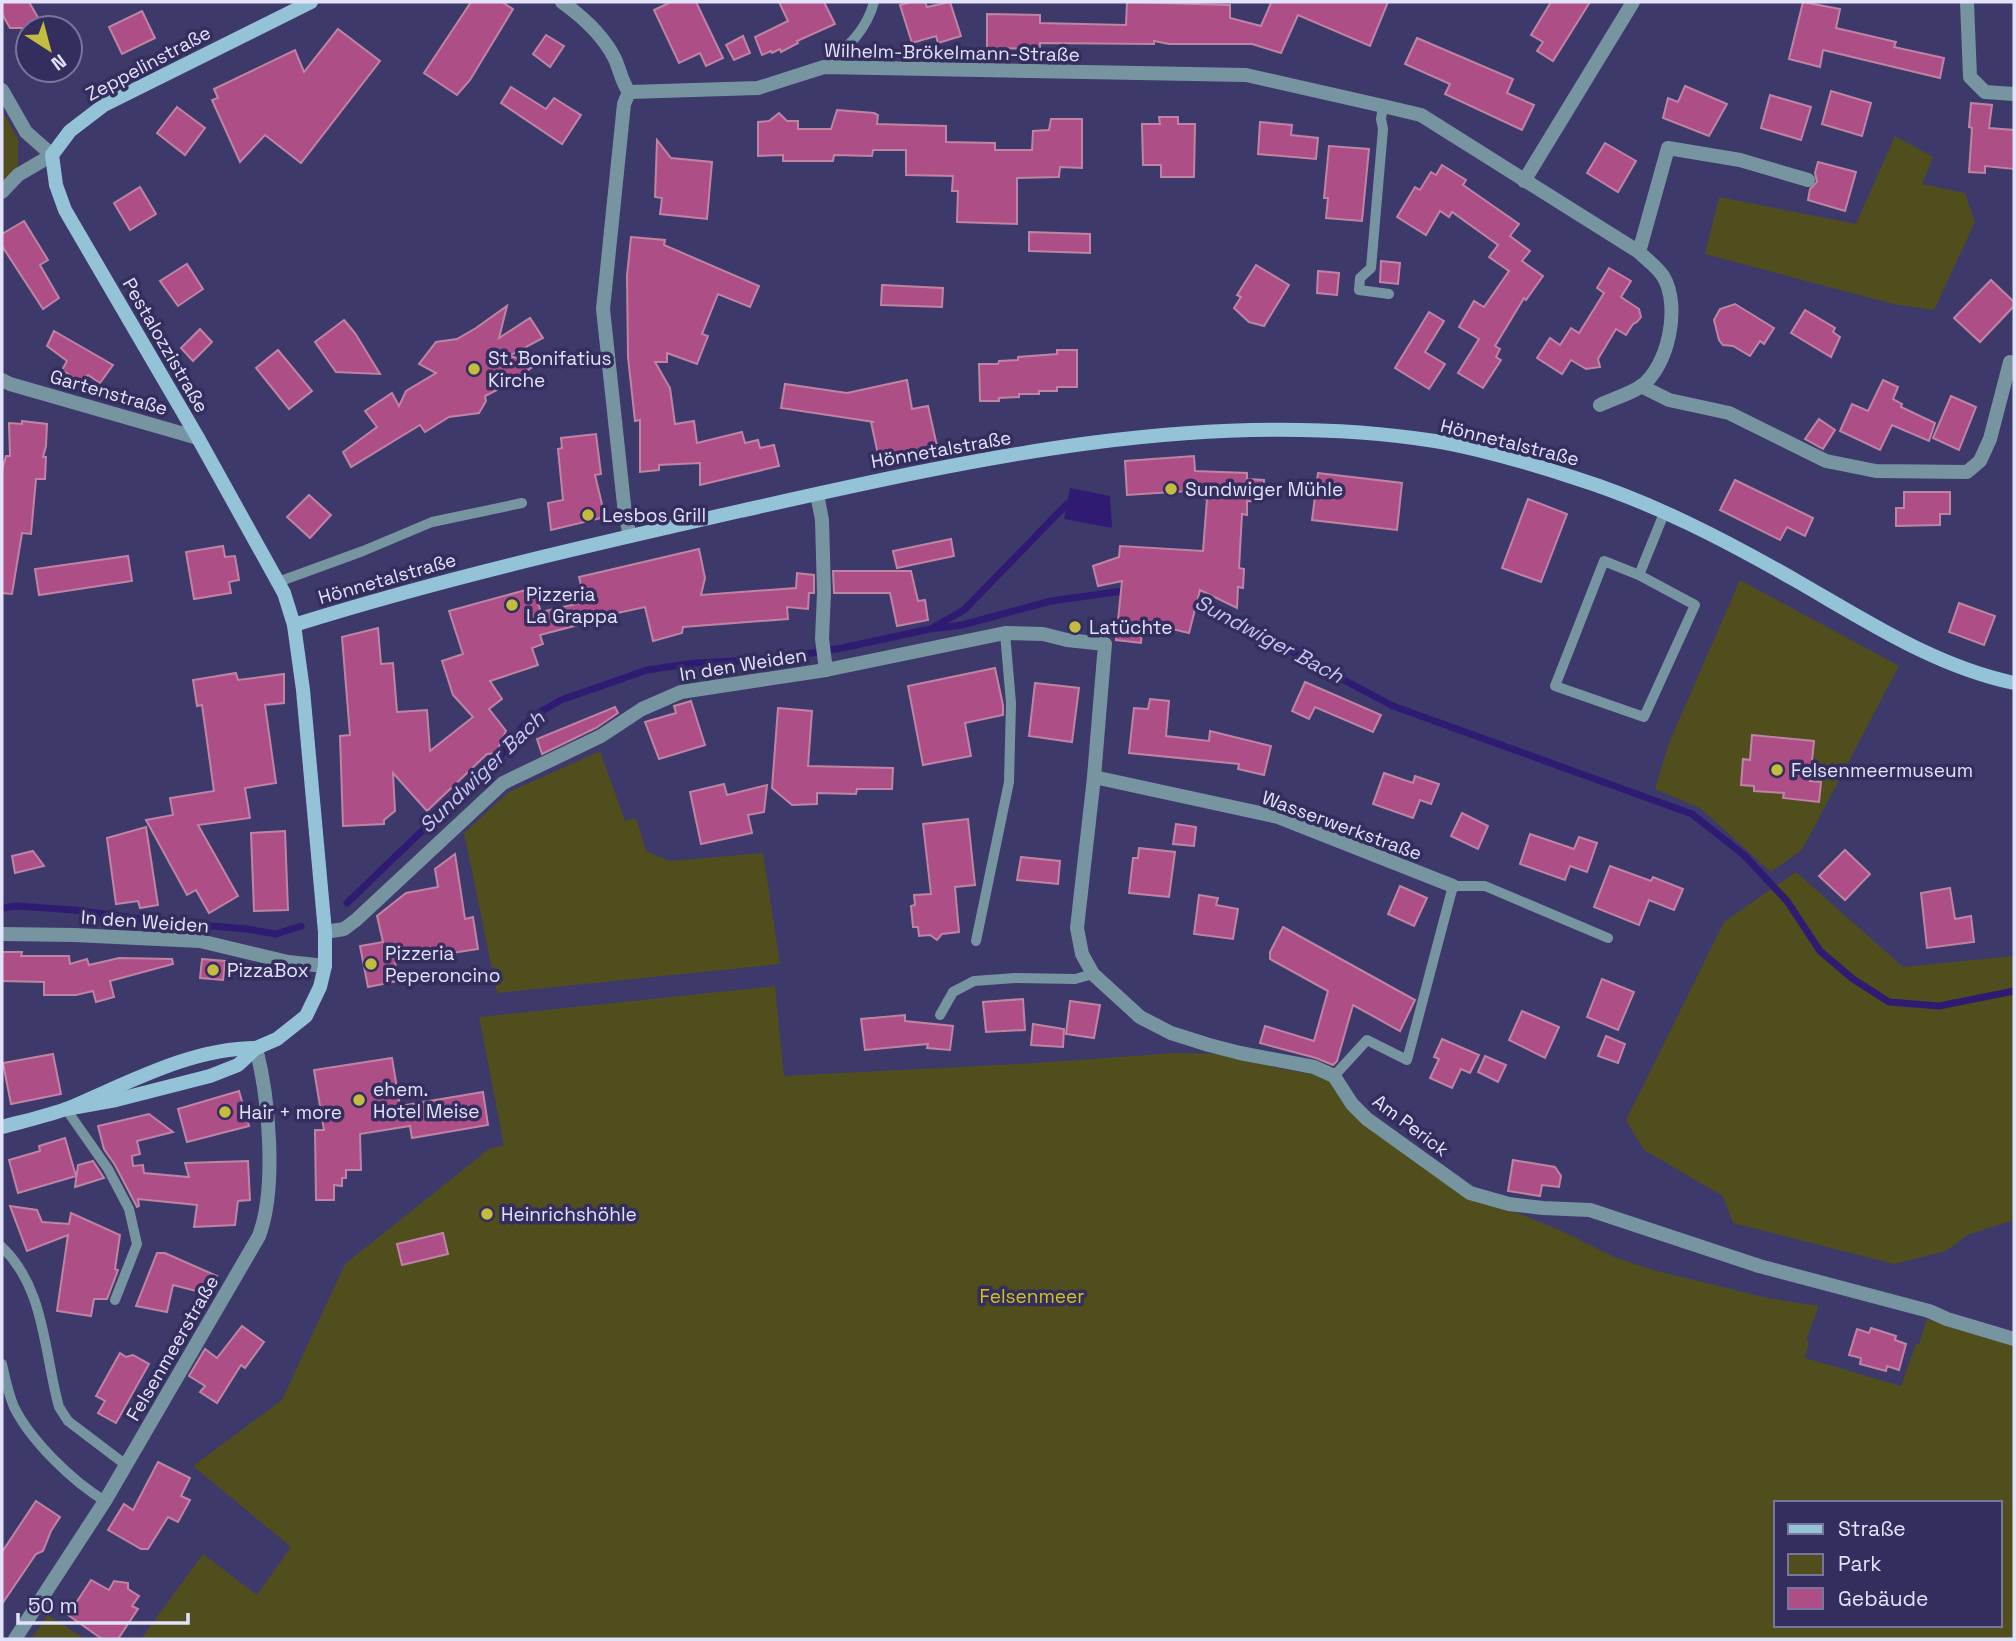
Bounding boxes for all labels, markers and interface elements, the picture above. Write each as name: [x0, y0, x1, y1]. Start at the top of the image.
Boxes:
north arrow: [14, 14, 84, 84]
street label: Zeppelinstraße: [81, 20, 215, 107]
street label: Wilhelm-Brökelmann-Straße: [824, 38, 1080, 67]
text: N: [46, 48, 71, 76]
street label: Pestalozzistraße: [117, 273, 214, 417]
place label: St. Bonifatius Kirche: [488, 346, 612, 393]
marker: St. Bonifatius Kirche: [466, 361, 482, 377]
street label: Gartenstraße: [47, 364, 171, 421]
street label: Hönnetalstraße: [1438, 413, 1582, 472]
street label: Hönnetalstraße: [869, 425, 1013, 474]
place label: Sundwiger Mühle: [1185, 477, 1343, 502]
marker: Sundwiger Mühle: [1163, 481, 1179, 497]
place label: Lesbos Grill: [602, 503, 706, 528]
marker: Lesbos Grill: [580, 507, 596, 523]
street label: Hönnetalstraße: [315, 547, 459, 610]
place label: Pizzeria La Grappa: [526, 582, 618, 629]
water label: Sundwiger Bach: [1190, 588, 1349, 690]
marker: Pizzeria La Grappa: [504, 597, 520, 613]
place label: Latüchte: [1089, 615, 1172, 640]
marker: Latüchte: [1067, 619, 1083, 635]
street label: In den Weiden: [678, 642, 808, 687]
water label: Sundwiger Bach: [413, 704, 551, 838]
place label: Felsenmeermuseum: [1791, 758, 1973, 783]
marker: Felsenmeermuseum: [1769, 762, 1785, 778]
street label: Wasserwerkstraße: [1258, 785, 1425, 866]
street label: In den Weiden: [80, 905, 210, 938]
place label: Pizzeria Peperoncino: [385, 941, 500, 988]
marker: Pizzeria Peperoncino: [363, 956, 379, 972]
place label: PizzaBox: [227, 958, 309, 983]
marker: PizzaBox: [205, 962, 221, 978]
place label: ehem. Hotel Meise: [373, 1077, 480, 1124]
street label: Am Perick: [1368, 1089, 1454, 1162]
marker: ehem. Hotel Meise: [351, 1092, 367, 1108]
place label: Hair + more: [239, 1100, 342, 1125]
marker: Hair + more: [217, 1104, 233, 1120]
place label: Heinrichshöhle: [501, 1202, 637, 1227]
marker: Heinrichshöhle: [479, 1206, 495, 1222]
street label: Felsenmeerstraße: [121, 1271, 224, 1426]
park label: Felsenmeer: [980, 1284, 1084, 1309]
legend: [1774, 1501, 2002, 1627]
text: Straße: [1838, 1515, 1906, 1542]
text: Park: [1838, 1550, 1882, 1577]
scale bar: [18, 1582, 187, 1626]
text: Gebäude: [1838, 1585, 1928, 1612]
text: 50 m: [28, 1592, 78, 1619]

